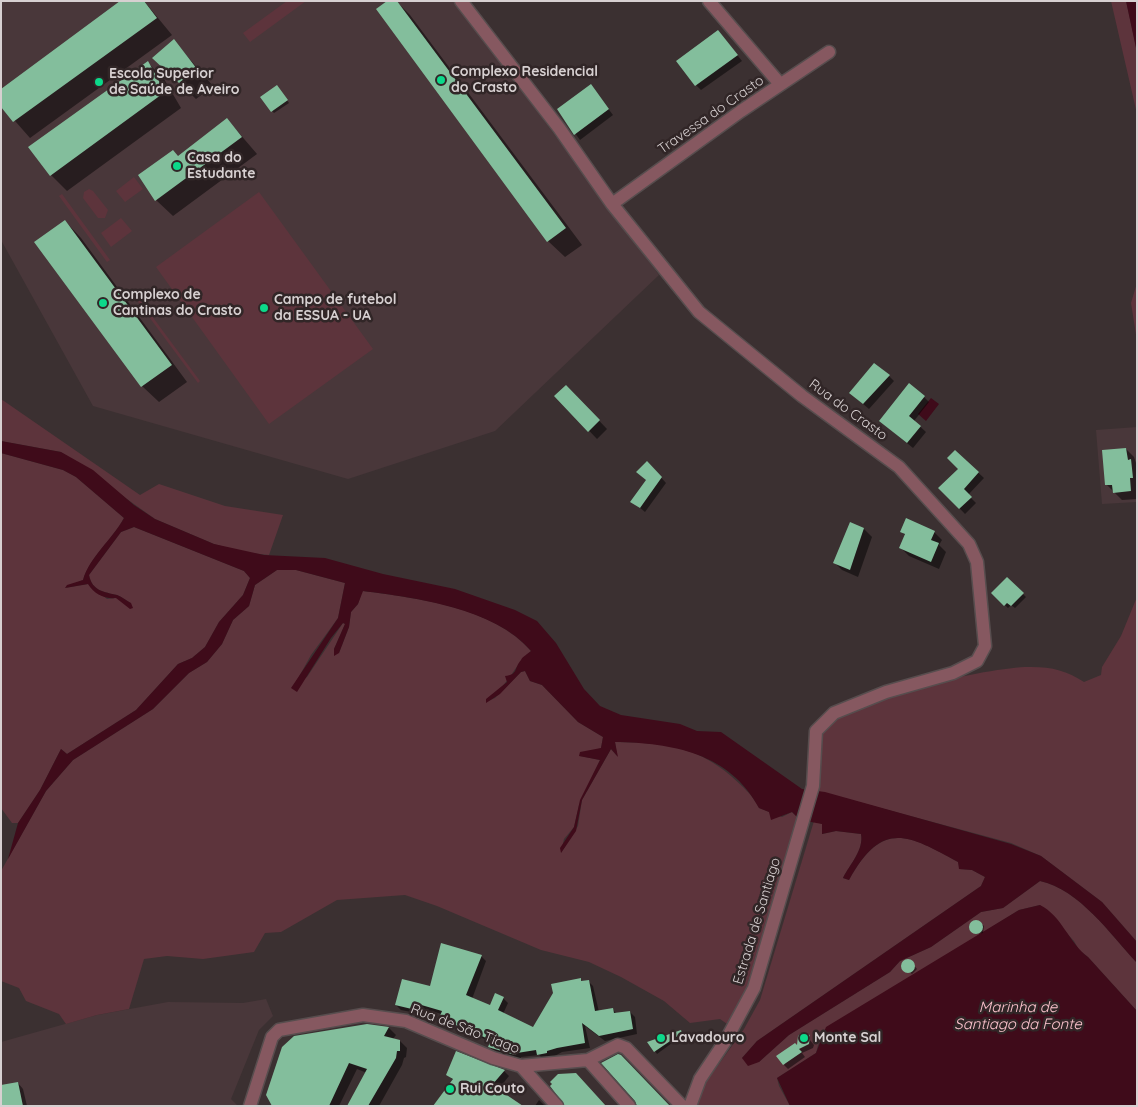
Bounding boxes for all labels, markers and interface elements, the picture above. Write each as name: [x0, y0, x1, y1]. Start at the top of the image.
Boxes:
place label: Complexo Residencial do Crasto: [451, 64, 598, 96]
place label: Escola Superior de Saúde de Aveiro: [109, 66, 240, 98]
street label: Travessa do Crasto: [655, 72, 767, 158]
marker: Complexo Residencial do Crasto: [435, 74, 447, 86]
marker: Escola Superior de Saúde de Aveiro: [93, 76, 105, 88]
place label: Casa do Estudante: [187, 150, 256, 182]
marker: Casa do Estudante: [171, 160, 183, 172]
place label: Complexo de Cantinas do Crasto: [113, 287, 242, 320]
place label: Campo de futebol da ESSUA - UA: [274, 292, 396, 324]
marker: Complexo de Cantinas do Crasto: [97, 297, 109, 309]
marker: Campo de futebol da ESSUA - UA: [258, 302, 270, 314]
street label: Rua do Crasto: [806, 376, 890, 444]
street label: Estrada de Santiago: [730, 856, 784, 986]
water label: Marinha de Santiago da Fonte: [954, 998, 1082, 1033]
street label: Rua de São Tiago: [408, 1001, 522, 1057]
place label: Lavadouro: [671, 1030, 744, 1046]
place label: Monte Sal: [814, 1030, 881, 1046]
marker: Lavadouro: [655, 1032, 667, 1044]
marker: Monte Sal: [798, 1032, 810, 1044]
place label: Rui Couto: [460, 1081, 525, 1097]
marker: Rui Couto: [444, 1083, 456, 1095]

